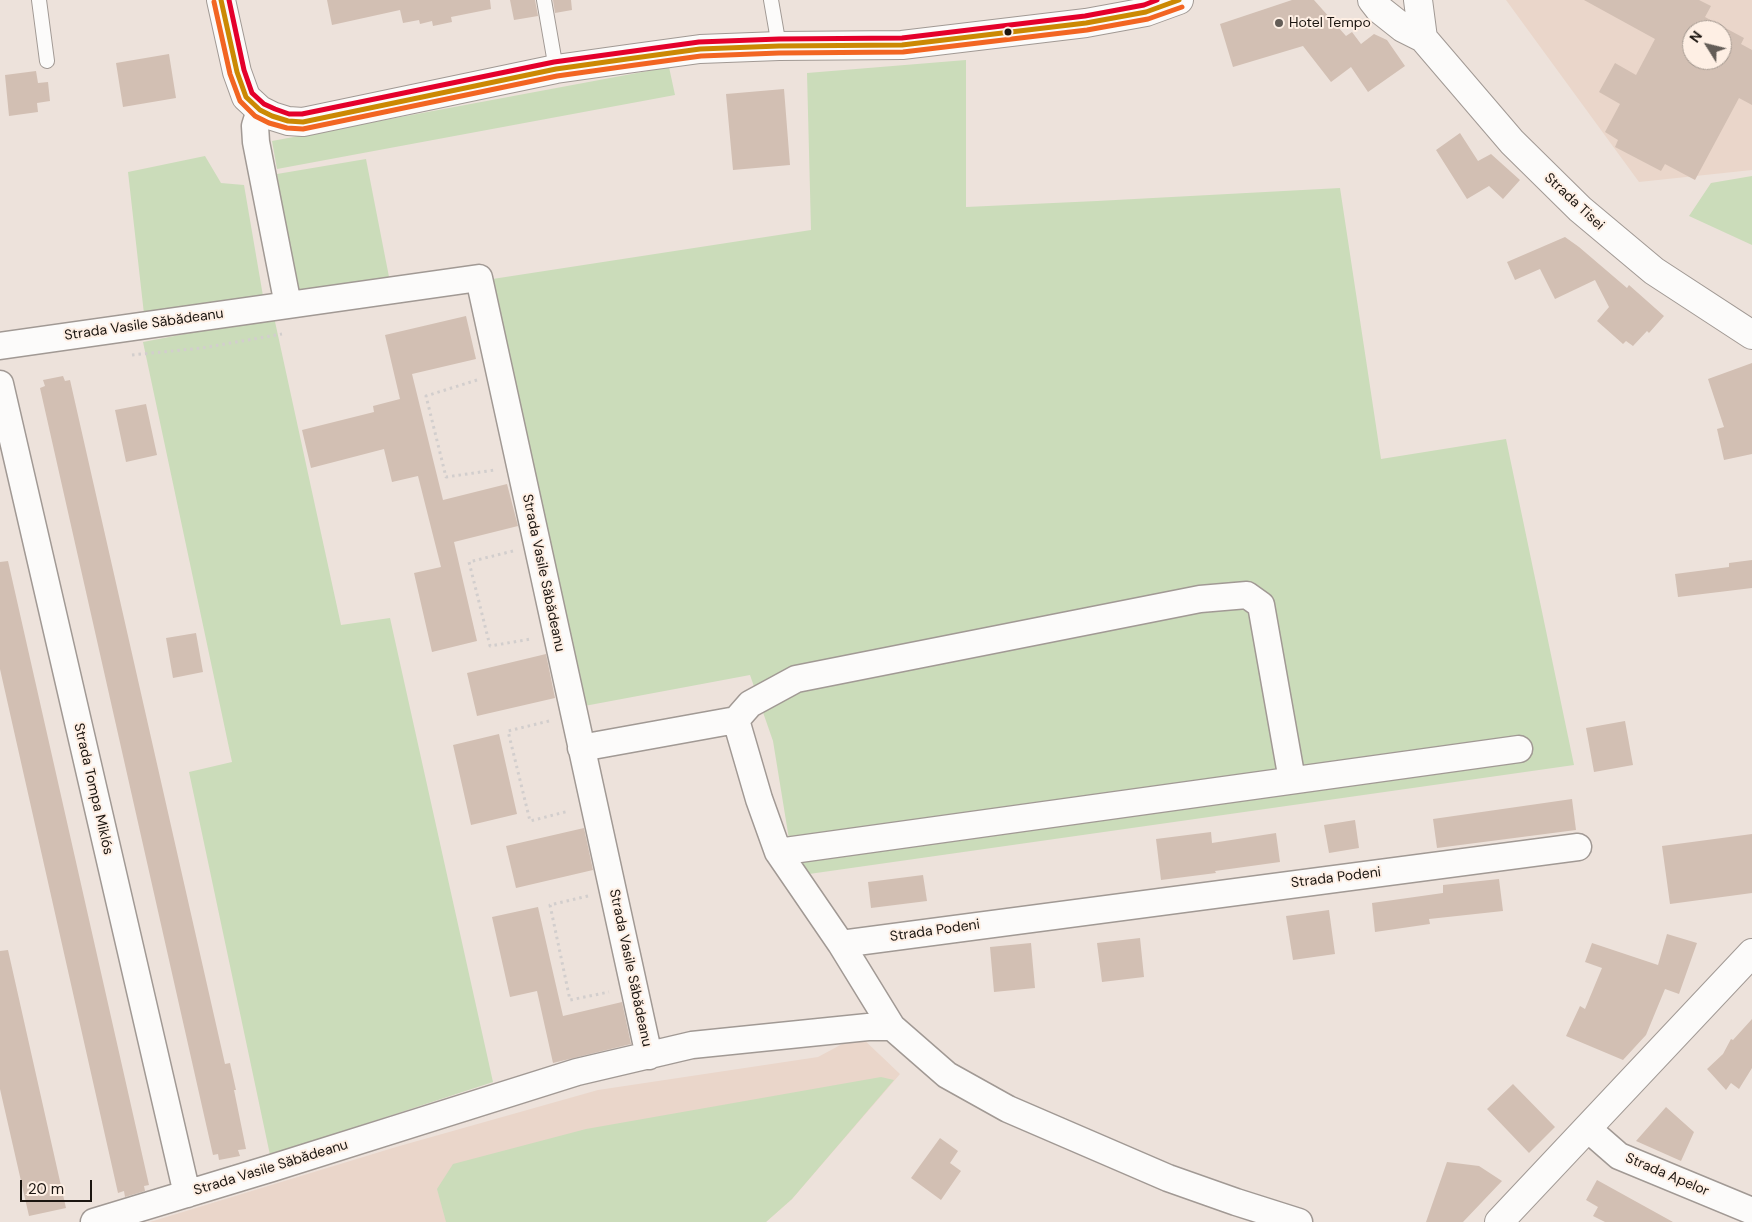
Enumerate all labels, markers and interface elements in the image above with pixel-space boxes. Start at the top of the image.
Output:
place label: Hotel Tempo [1289,15,1371,31]
marker: Hotel Tempo [1273,17,1285,29]
north arrow [1682,20,1732,70]
unlabelled marker [1003,27,1013,37]
text: N [1685,27,1706,46]
street label: Strada Tisei [1540,170,1608,234]
street label: Strada Vasile Săbădeanu [63,306,225,344]
street label: Strada Vasile Săbădeanu [518,493,568,653]
street label: Strada Tompa Miklós [70,722,116,856]
street label: Strada Podeni [1290,864,1382,892]
street label: Strada Vasile Săbădeanu [605,888,655,1048]
street label: Strada Podeni [889,916,981,946]
street label: Strada Vasile Săbădeanu [192,1137,350,1199]
street label: Strada Apelor [1623,1150,1711,1200]
scale bar [22,1170,95,1202]
text: 20 m [28,1179,64,1199]

